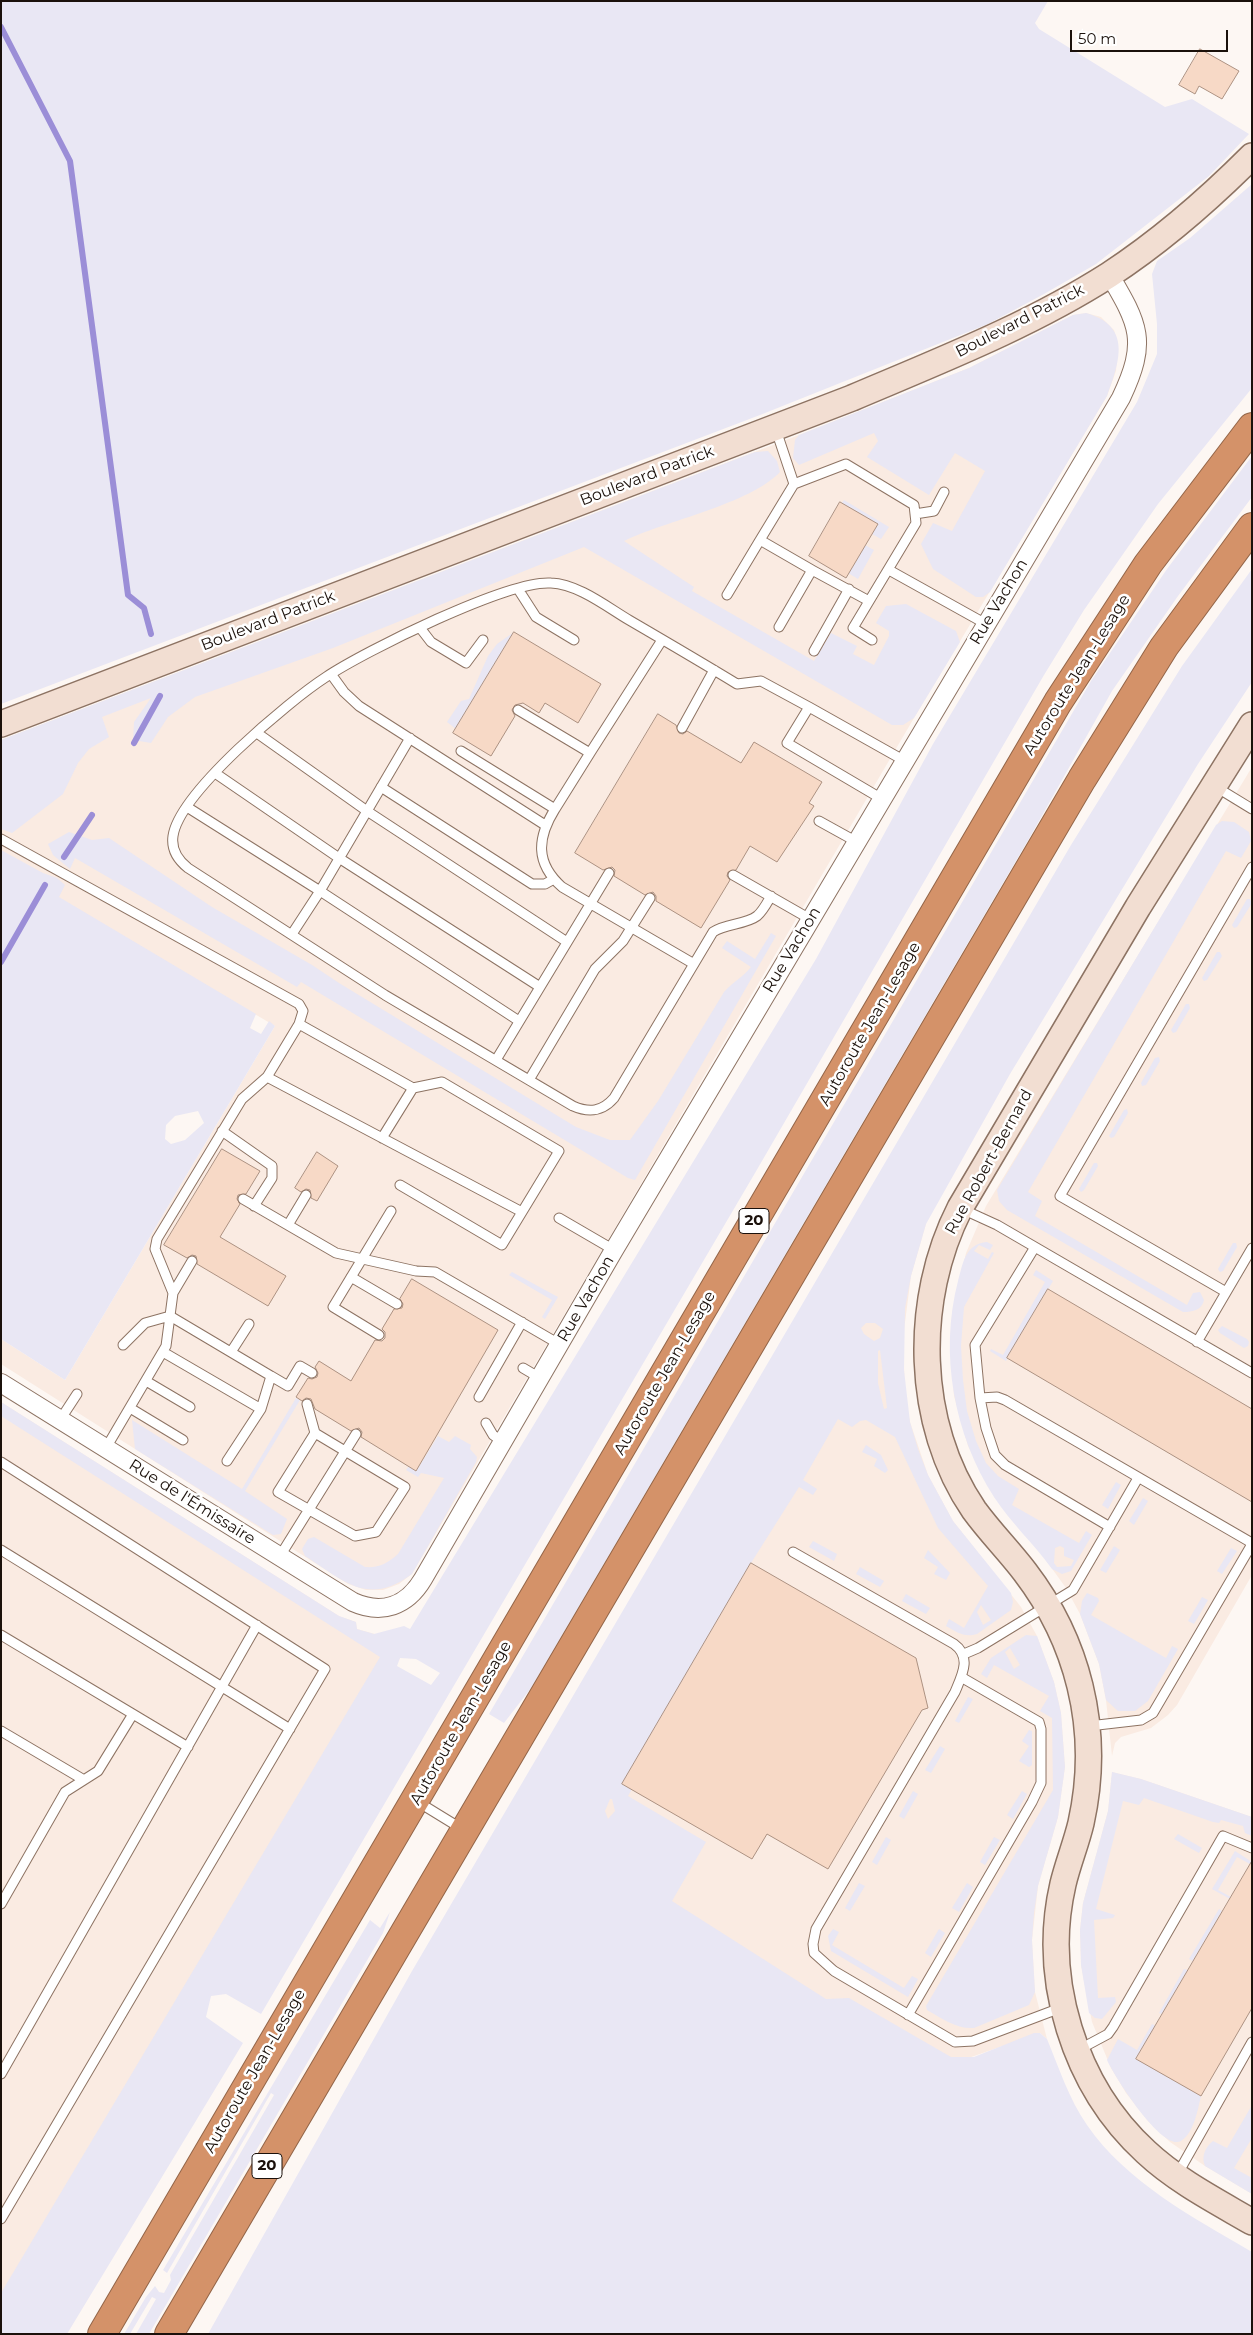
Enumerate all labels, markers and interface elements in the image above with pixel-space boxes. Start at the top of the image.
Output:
scale bar [1073,20,1230,52]
text: 50 m [1078,29,1116,48]
street label: Boulevard Patrick [952,280,1088,362]
street label: Boulevard Patrick [577,442,717,510]
street label: Rue Vachon [966,556,1032,648]
street label: Boulevard Patrick [198,587,338,655]
street label: Autoroute Jean-Lesage [1020,591,1134,759]
street label: Rue Vachon [759,904,825,996]
street label: Autoroute Jean-Lesage [815,939,925,1109]
street label: Rue Robert-Bernard [941,1086,1037,1238]
road number: 20 [739,1208,769,1234]
street label: Rue Vachon [554,1252,618,1346]
street label: Autoroute Jean-Lesage [610,1288,720,1458]
street label: Rue de l'Émissaire [125,1455,259,1549]
street label: Autoroute Jean-Lesage [406,1638,516,1808]
street label: Autoroute Jean-Lesage [200,1986,310,2156]
road number: 20 [252,2154,282,2178]

